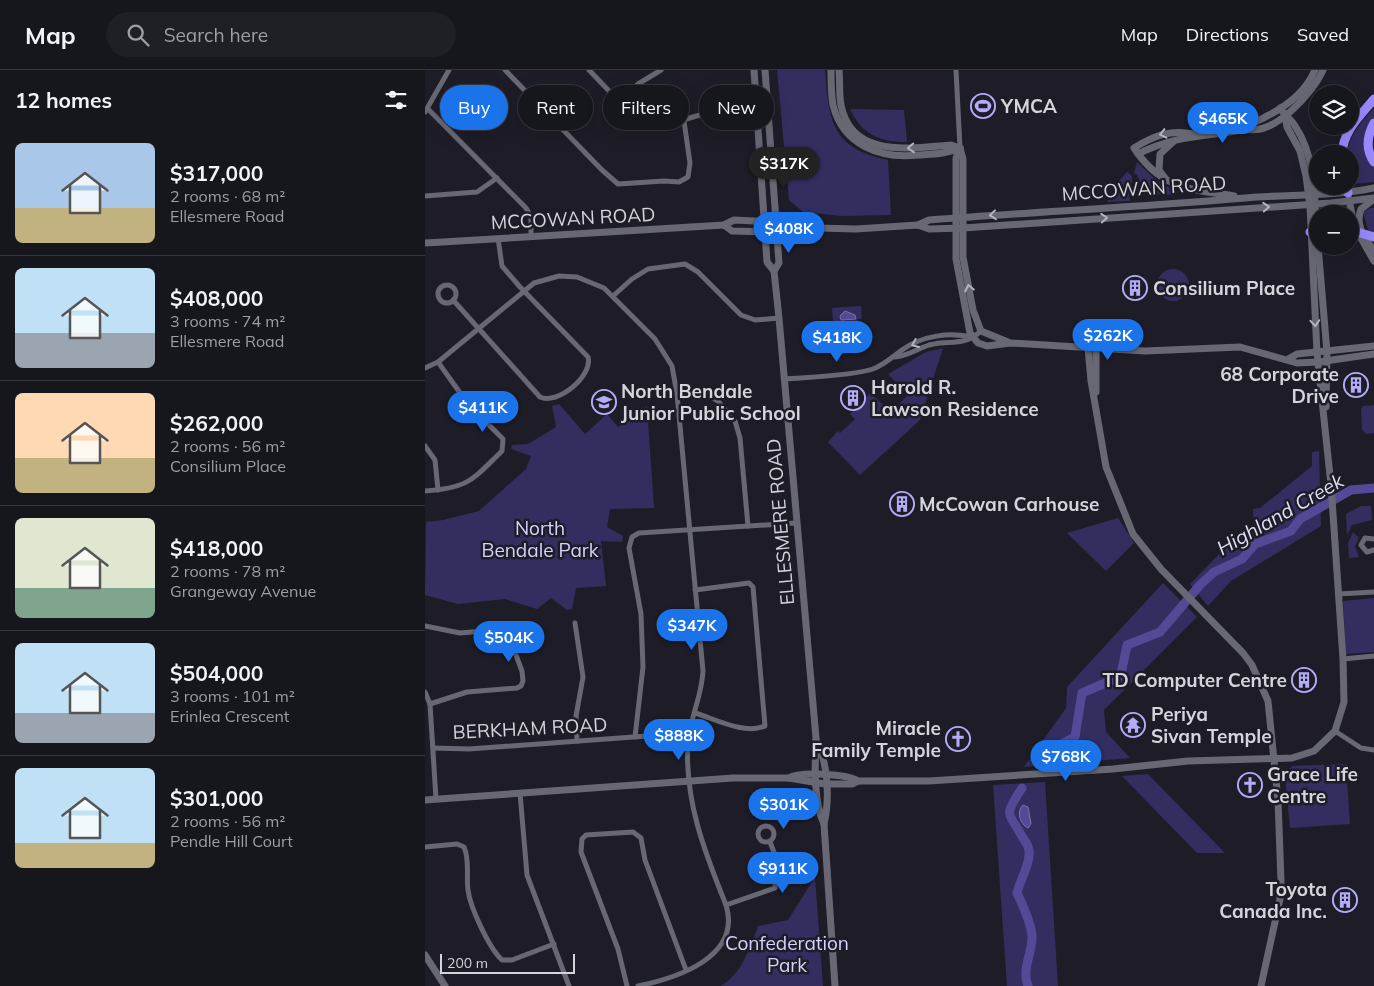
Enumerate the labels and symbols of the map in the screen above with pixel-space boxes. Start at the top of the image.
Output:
sports icon: YMCA [970,93,996,119]
place label: YMCA [1000,94,1058,118]
pin: $465K [1188,102,1258,144]
one-way arrow [1159,128,1168,139]
one-way arrow [907,142,915,153]
pin: $317K [749,146,819,189]
street label: MCCOWAN ROAD [1061,170,1227,206]
street label: MCCOWAN ROAD [490,202,656,234]
one-way arrow [1263,202,1271,213]
one-way arrow [989,209,997,220]
pin: $408K [754,212,824,254]
one-way arrow [1100,213,1108,224]
building icon: Consilium Place [1122,275,1148,301]
place label: Consilium Place [1153,276,1295,300]
one-way arrow [964,284,974,293]
pin: $262K [1073,318,1143,361]
one-way arrow [1310,319,1321,327]
pin: $418K [802,320,872,363]
one-way arrow [911,338,920,348]
place label: 68 Corporate Drive [1220,362,1339,408]
building icon: 68 Corporate Drive [1343,372,1369,398]
place label: Harold R. Lawson Residence [871,375,1039,421]
place label: North Bendale Junior Public School [621,379,801,425]
building icon: Harold R. Lawson Residence [840,385,866,411]
school or university icon: North Bendale Junior Public School [591,389,617,415]
pin: $411K [448,390,518,433]
street label: ELLESMERE ROAD [761,438,799,606]
water label: Highland Creek [1212,467,1349,560]
building icon: McCowan Carhouse [889,491,915,517]
place label: McCowan Carhouse [919,492,1099,516]
park label: North Bendale Park [481,516,599,562]
pin: $347K [657,608,727,651]
pin: $504K [474,620,544,663]
building icon: TD Computer Centre [1291,667,1317,693]
place label: TD Computer Centre [1102,668,1287,692]
place label: Periya Sivan Temple [1151,702,1272,748]
street label: BERKHAM ROAD [452,712,608,744]
temple icon: Periya Sivan Temple [1120,712,1146,738]
place label: Miracle Family Temple [811,716,941,762]
pin: $888K [644,718,714,761]
church icon: Miracle Family Temple [945,726,971,752]
pin: $768K [1031,740,1101,782]
place label: Grace Life Centre [1267,762,1358,808]
church icon: Grace Life Centre [1237,772,1263,798]
pin: $301K [749,788,819,830]
pin: $911K [748,852,818,894]
place label: Toyota Canada Inc. [1219,877,1327,923]
building icon: Toyota Canada Inc. [1332,887,1358,913]
park label: Confederation Park [725,931,849,977]
scale bar [440,951,575,974]

